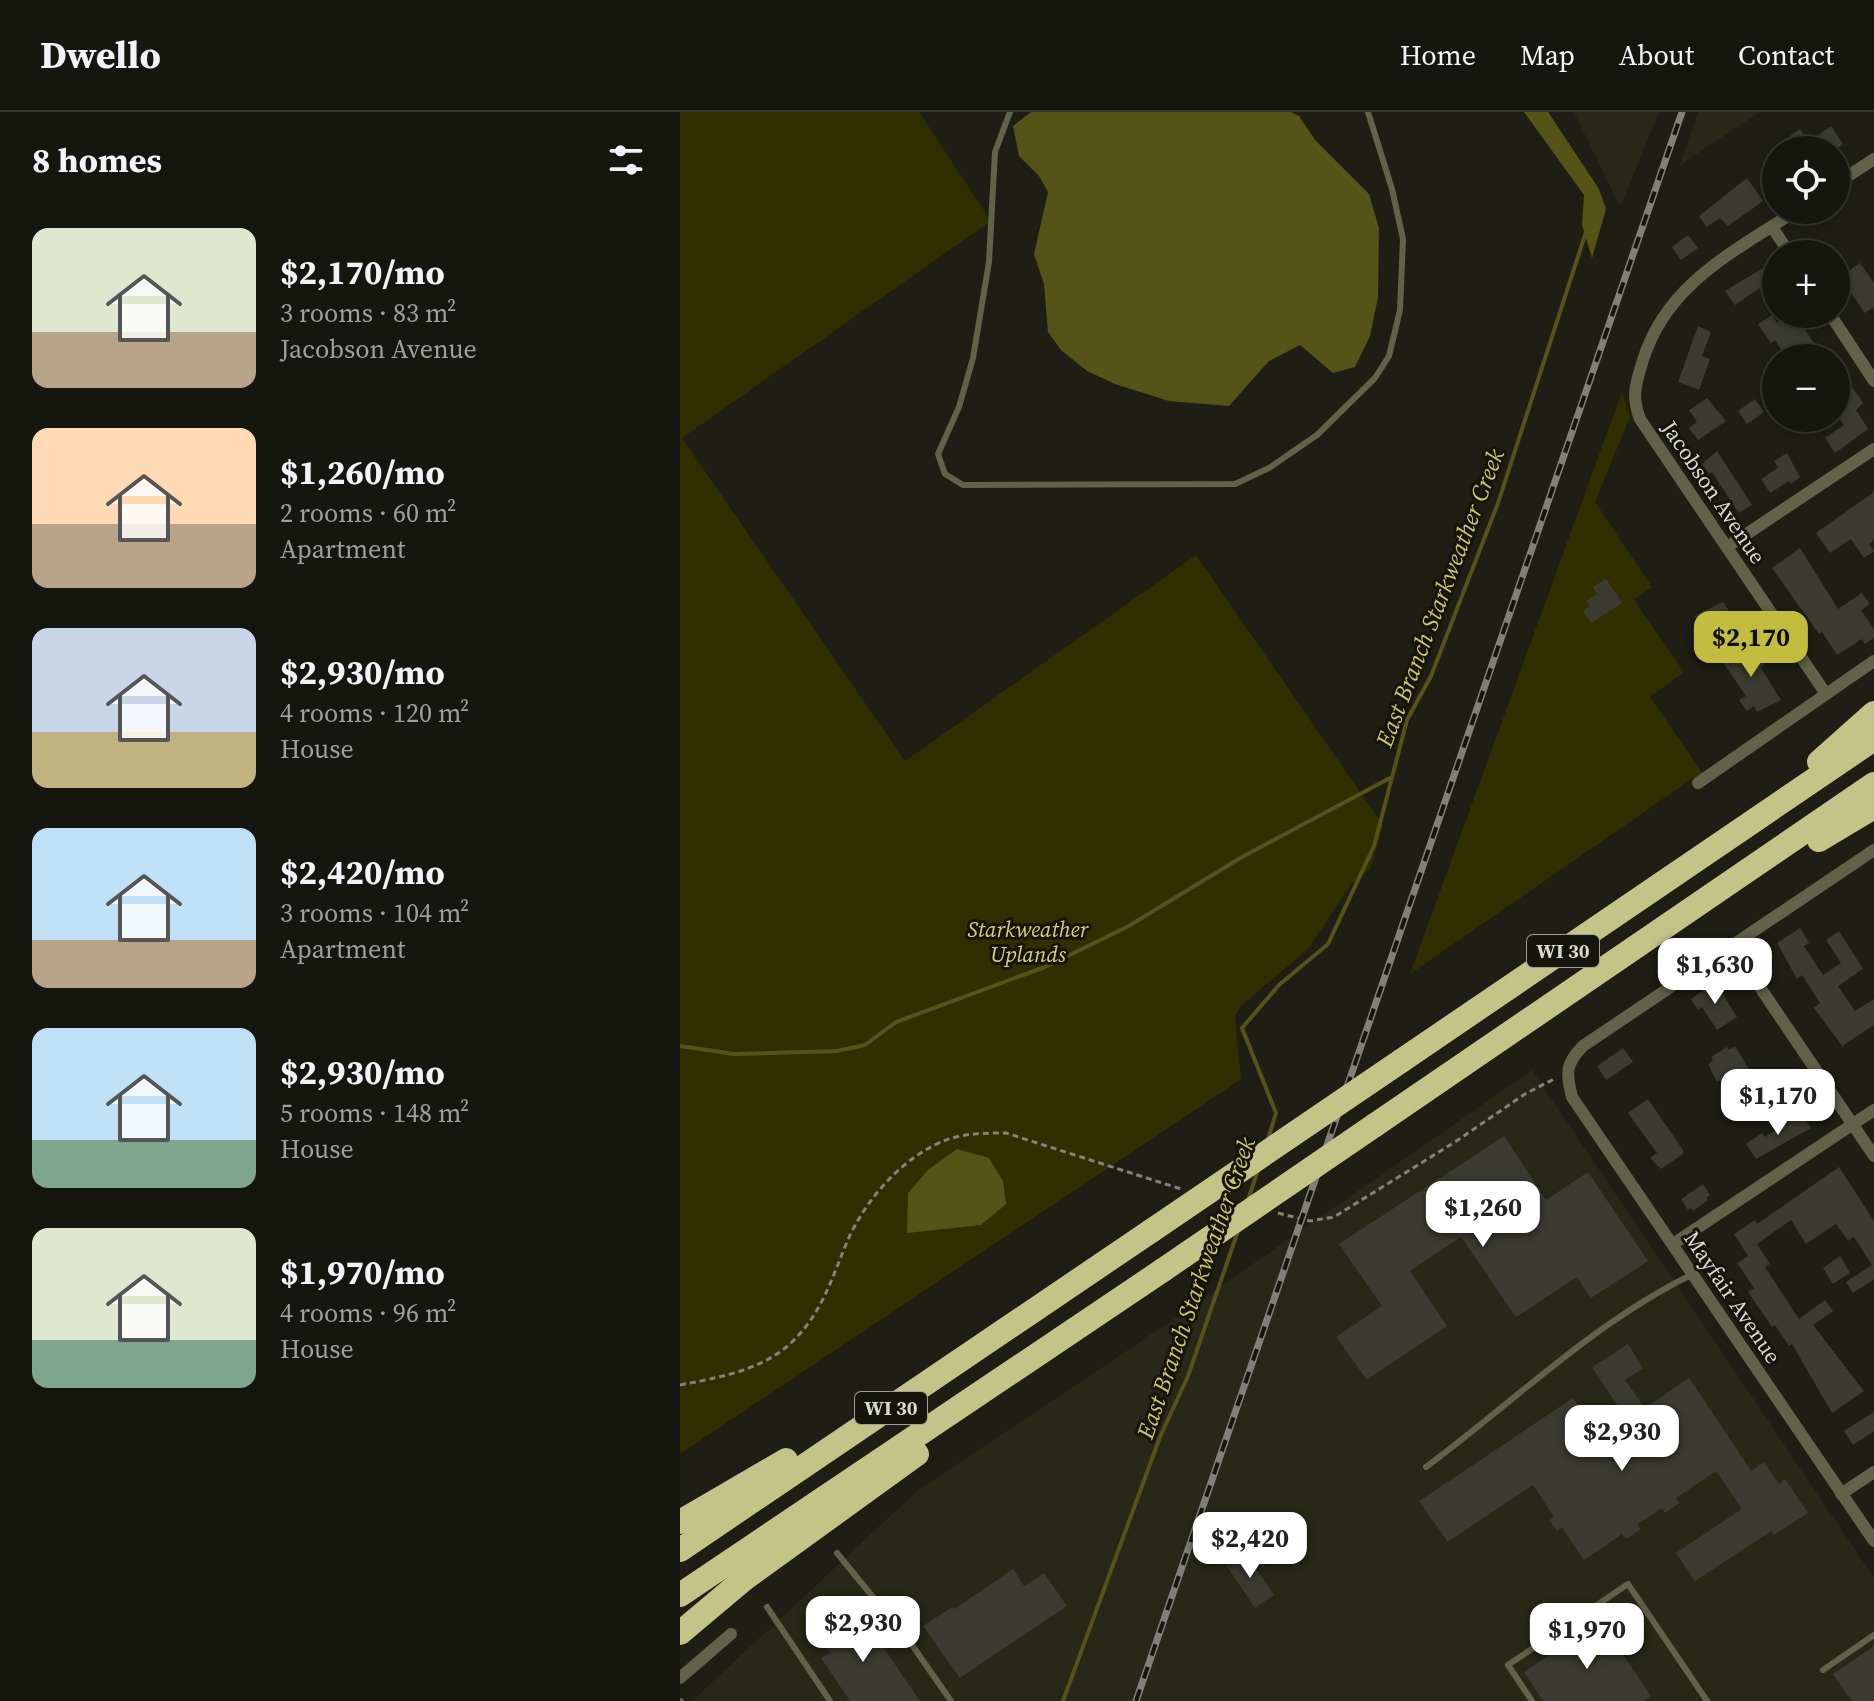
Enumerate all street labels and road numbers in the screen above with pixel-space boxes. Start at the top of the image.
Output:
street label: Jacobson Avenue [1654,414,1773,569]
road number: WI 30 [1527,935,1599,967]
street label: Mayfair Avenue [1678,1225,1788,1369]
road number: WI 30 [855,1392,927,1424]

